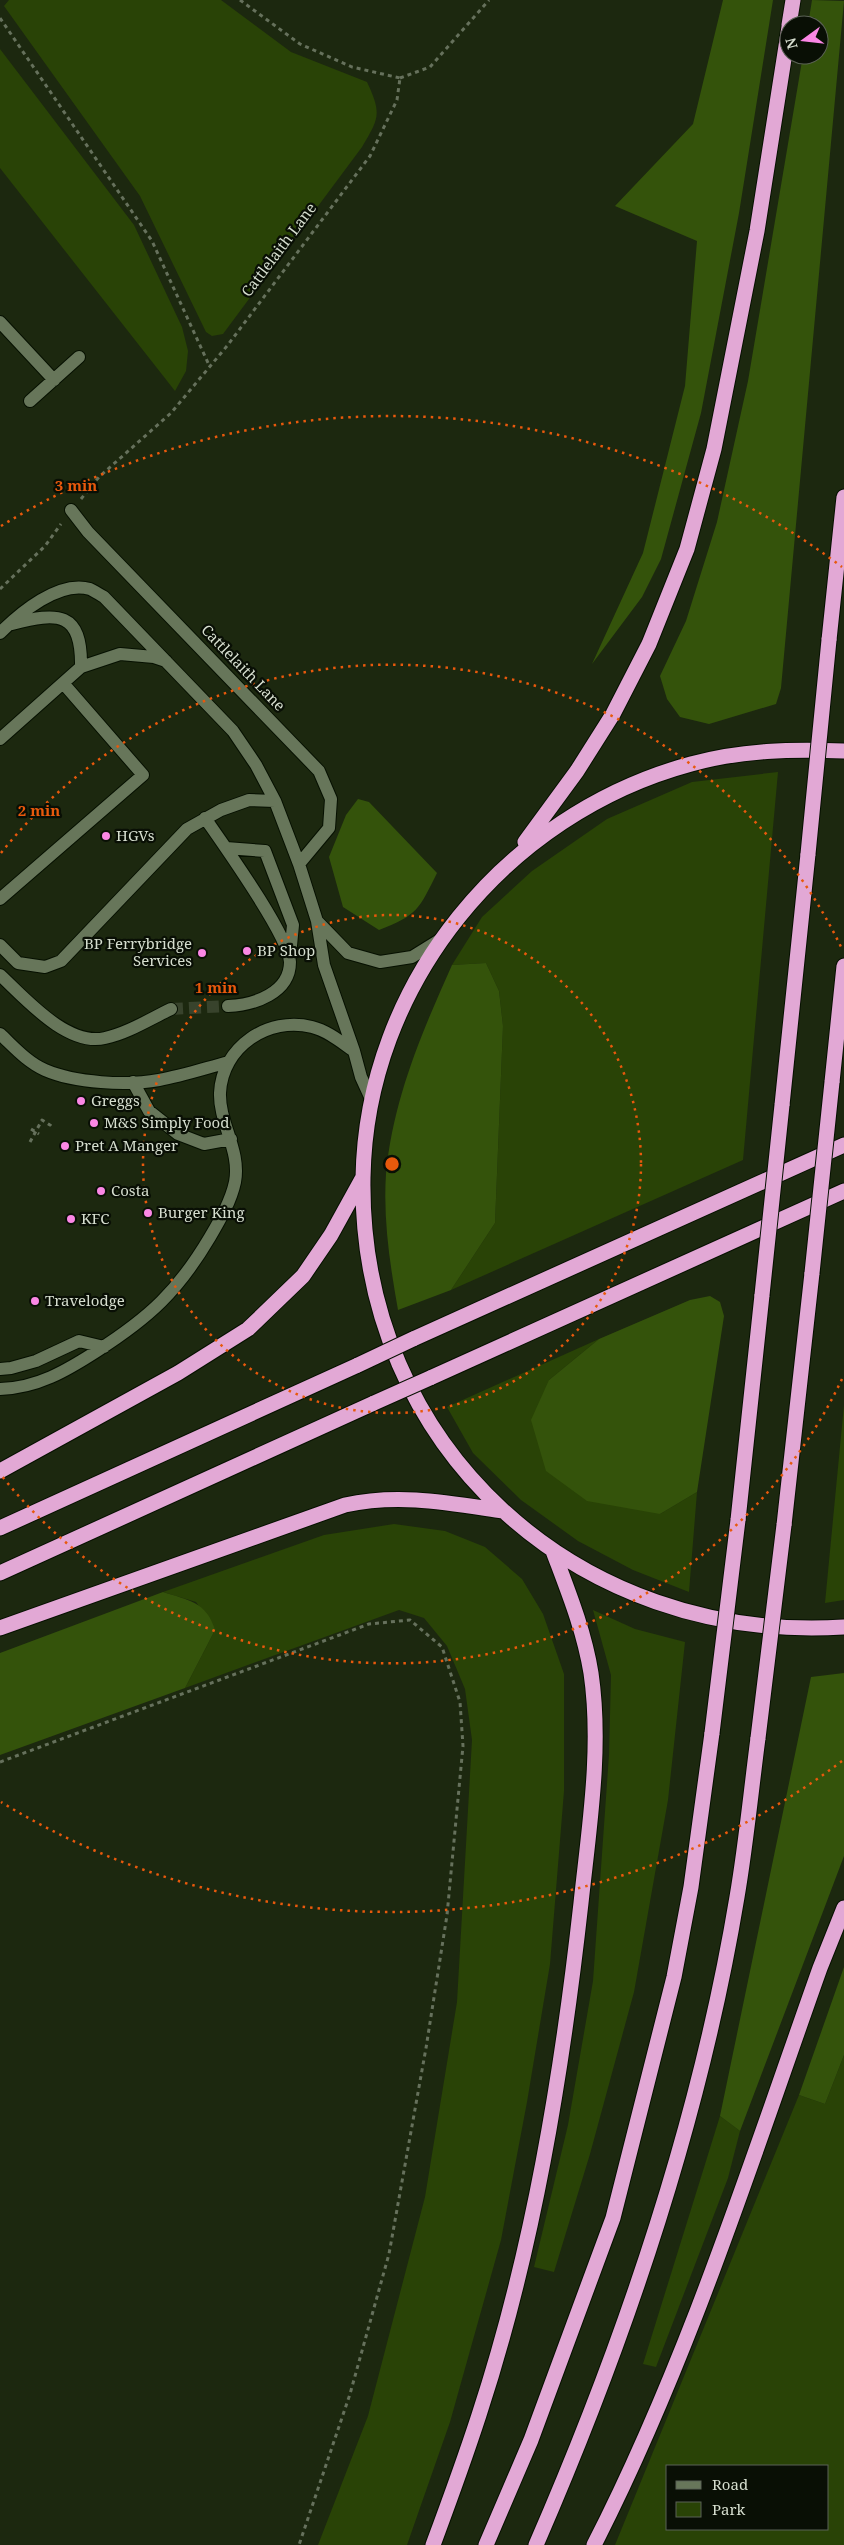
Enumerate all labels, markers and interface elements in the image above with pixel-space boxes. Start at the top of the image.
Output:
north arrow [779,15,829,65]
text: N [780,36,802,51]
street label: Cattlelaith Lane [236,198,320,301]
text: 3 min [55,475,97,495]
street label: Cattlelaith Lane [197,620,290,715]
text: 2 min [18,800,60,820]
place label: HGVs [116,825,155,845]
marker: HGVs [100,830,112,842]
place label: BP Ferrybridge Services [84,933,192,970]
place label: BP Shop [257,940,315,960]
marker: BP Shop [241,945,253,957]
marker: BP Ferrybridge Services [196,947,208,959]
text: 1 min [195,977,237,997]
place label: Greggs [91,1090,140,1110]
marker: Greggs [75,1095,87,1107]
place label: M&S Simply Food [104,1112,229,1132]
marker: M&S Simply Food [88,1117,100,1129]
place label: Pret A Manger [75,1135,178,1155]
marker: Pret A Manger [59,1140,71,1152]
centre of rings [383,1155,401,1173]
place label: Costa [111,1180,149,1200]
marker: Costa [95,1185,107,1197]
place label: Burger King [158,1202,245,1222]
marker: Burger King [142,1207,154,1219]
place label: KFC [81,1208,110,1228]
marker: KFC [65,1213,77,1225]
place label: Travelodge [45,1290,125,1310]
marker: Travelodge [29,1295,41,1307]
legend [666,2465,829,2530]
text: Road [712,2474,748,2494]
text: Park [712,2499,746,2519]

